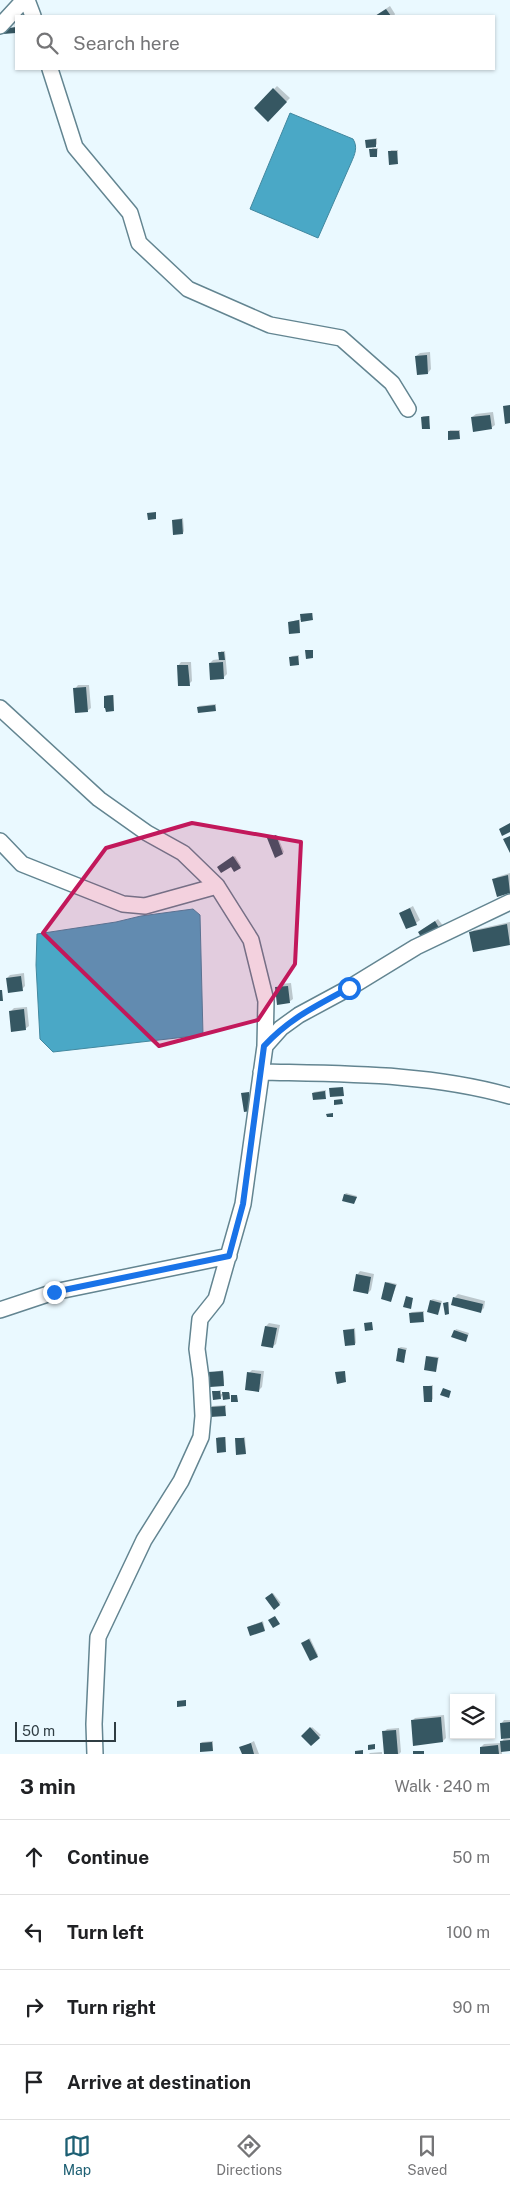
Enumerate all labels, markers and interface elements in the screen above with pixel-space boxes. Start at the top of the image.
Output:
search box [15,15,495,70]
icon: search [33,29,61,57]
text: Search here [73,32,180,54]
route start [338,977,361,1000]
route end [43,1281,66,1304]
map controls [450,1694,495,1739]
button: layers [450,1694,495,1739]
scale bar [15,1719,116,1742]
text: 50 m [22,1723,55,1739]
text: 3 min [20,1774,76,1799]
text: Walk · 240 m [394,1777,490,1796]
icon: ahead [20,1843,48,1871]
text: Continue [67,1846,149,1868]
text: 50 m [452,1848,490,1867]
icon: left [20,1918,48,1946]
text: Turn left [67,1921,144,1943]
text: 100 m [446,1923,490,1942]
icon: right [20,1993,48,2021]
text: Turn right [67,1996,156,2018]
text: 90 m [453,1998,490,2017]
icon: arrive [20,2068,48,2096]
text: Arrive at destination [67,2071,251,2093]
tab: Map [63,2132,91,2178]
tab: Directions [216,2132,282,2178]
tab: Saved [407,2132,447,2178]

